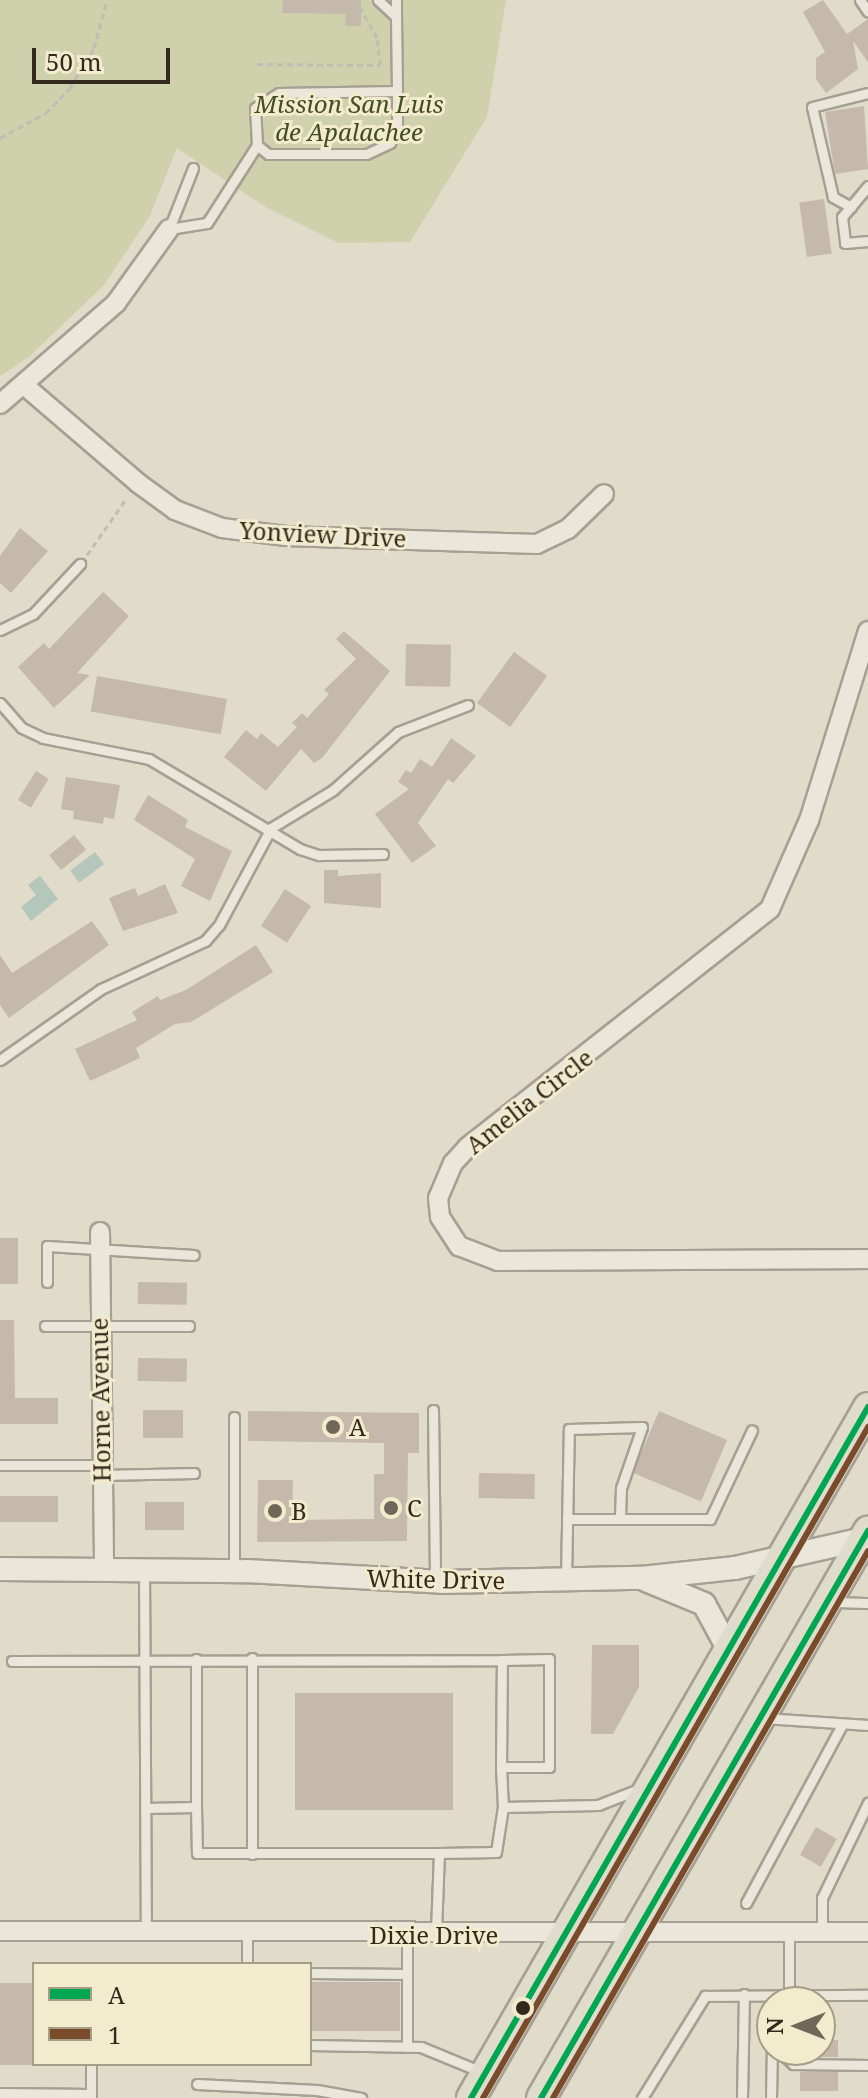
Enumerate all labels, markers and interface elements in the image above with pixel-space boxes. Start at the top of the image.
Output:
scale bar [36,32,174,82]
text: 50 m [46,45,102,78]
park label: Mission San Luis de Apalachee [254,90,444,146]
street label: Yonview Drive [239,515,407,553]
street label: Amelia Circle [460,1043,598,1159]
street label: Horne Avenue [84,1318,116,1482]
place label: A [349,1413,366,1441]
marker: A [324,1418,342,1436]
place label: C [407,1494,422,1522]
place label: B [291,1497,307,1525]
marker: C [382,1499,400,1517]
marker: B [266,1502,284,1520]
street label: White Drive [366,1563,506,1595]
street label: Dixie Drive [370,1921,498,1949]
legend [32,1962,312,2066]
text: A [108,1978,125,2011]
north arrow [756,1986,836,2066]
unlabelled marker [515,2000,531,2016]
text: N [759,2017,789,2035]
text: 1 [108,2018,121,2051]

